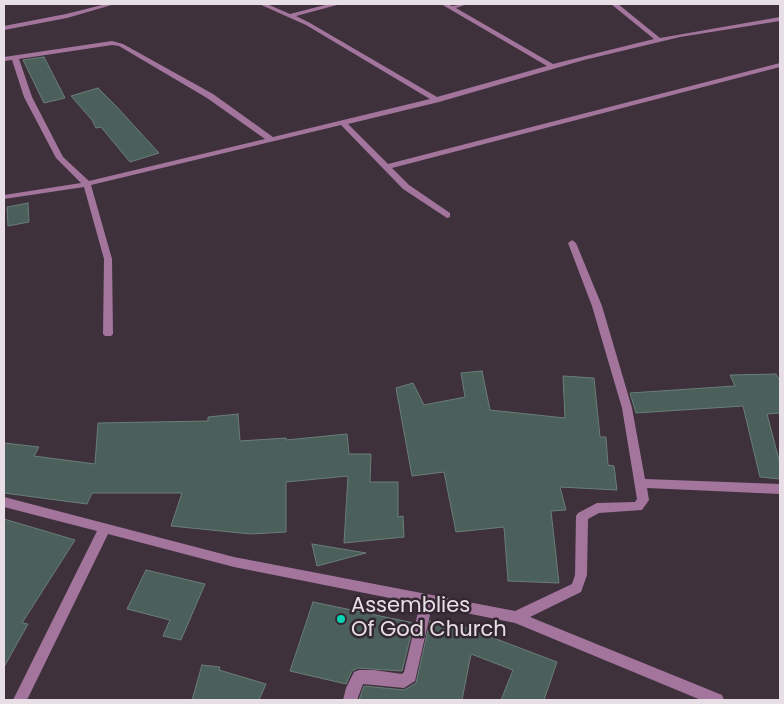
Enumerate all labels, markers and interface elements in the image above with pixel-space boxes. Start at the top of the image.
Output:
place label: Assemblies Of God Church [351,594,507,644]
marker: Assemblies Of God Church [335,613,347,625]

